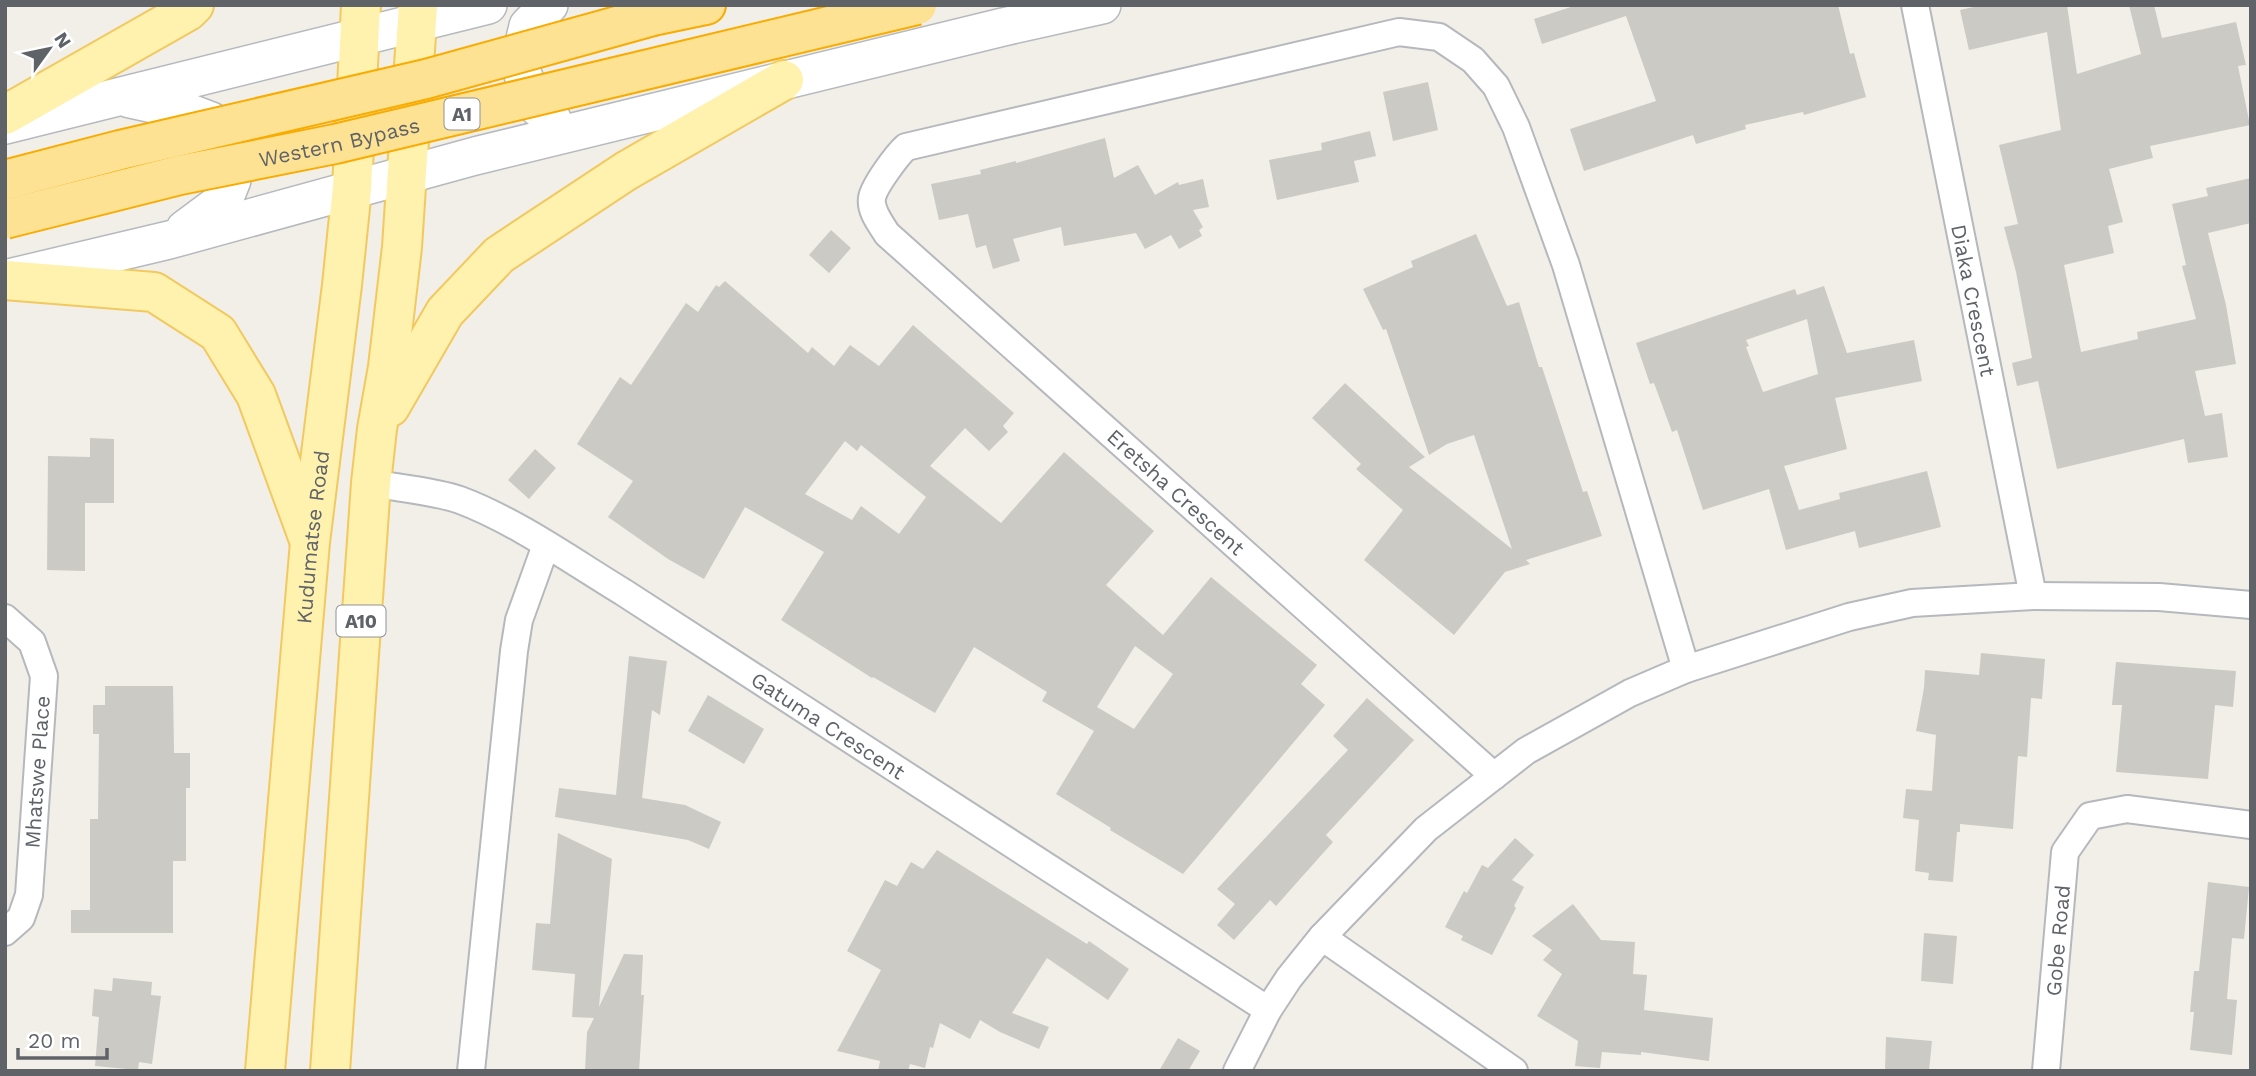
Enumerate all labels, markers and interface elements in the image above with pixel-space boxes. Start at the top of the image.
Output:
north arrow [14,14,84,84]
text: N [49,28,76,52]
road number: A1 [444,98,480,130]
street label: Western Bypass [256,112,422,171]
street label: Diaka Crescent [1947,222,2001,378]
street label: Eretsha Crescent [1102,424,1250,560]
street label: Kudumatse Road [291,449,334,625]
road number: A10 [336,606,386,636]
street label: Gatuma Crescent [747,666,910,784]
street label: Mhatswe Place [19,695,55,849]
street label: Gobe Road [2040,884,2075,997]
scale bar [18,1016,107,1060]
text: 20 m [28,1028,80,1053]

